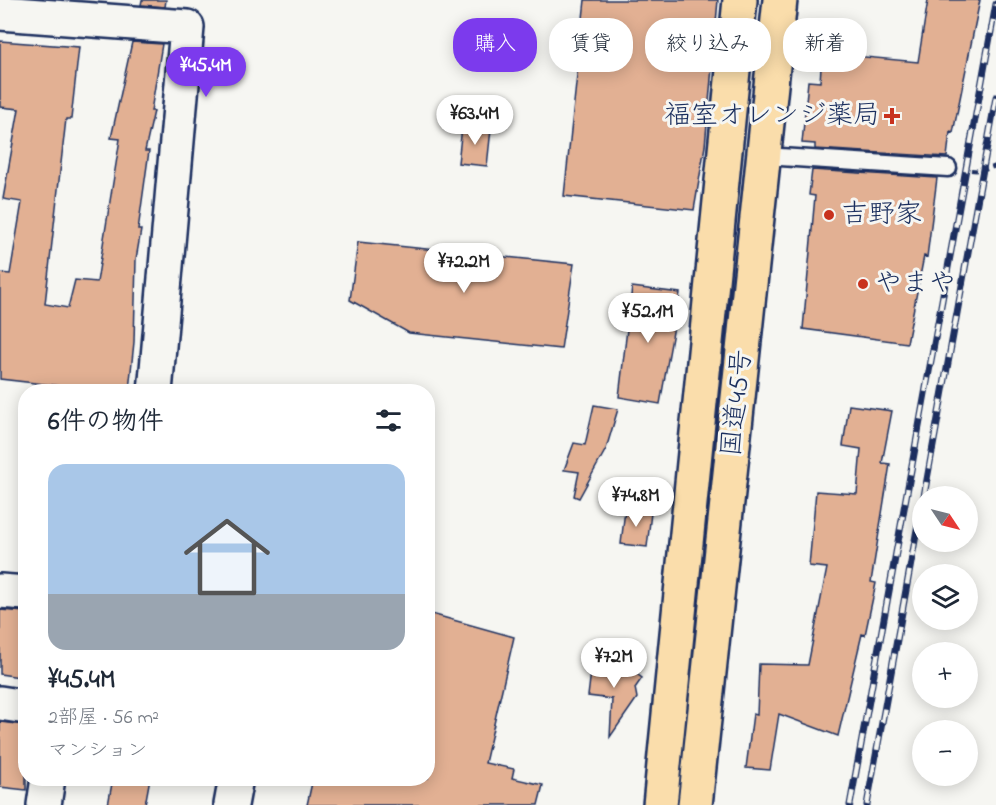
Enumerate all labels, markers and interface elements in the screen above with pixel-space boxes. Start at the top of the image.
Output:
chip: 購入 [453,18,537,72]
chip: 賃貸 [549,18,633,72]
chip: 絞り込み [645,18,771,72]
chip: 新着 [783,18,867,72]
pin: ¥45.4M [157,47,255,98]
text: ¥45.4M [180,52,232,81]
pin: ¥63.4M [426,95,524,146]
place label: 福室オレンジ薬局 [664,97,880,136]
text: ¥63.4M [450,100,500,129]
marker: 福室オレンジ薬局 [885,109,899,123]
place label: 吉野家 [841,196,922,235]
marker: 吉野家 [822,208,836,222]
pin: ¥72.2M [415,243,513,294]
text: ¥72.2M [438,248,490,277]
place label: やまや [875,265,956,304]
marker: やまや [856,277,870,291]
pin: ¥52.1M [599,293,697,344]
text: ¥52.1M [622,298,674,327]
street label: 国道45号 [713,347,763,459]
text: 6件の物件 [48,404,163,442]
icon: filters [372,404,405,437]
pin: ¥74.8M [587,477,685,528]
text: ¥74.8M [612,482,660,511]
north arrow [912,486,978,552]
map controls [912,486,978,786]
icon: home [173,503,281,611]
button: layers [912,564,978,630]
pin: ¥72M [578,638,650,689]
button: + [912,642,978,708]
text: ¥72M [595,643,633,672]
text: ¥45.4M [48,662,116,700]
text: 2部屋 · 56 m² [48,704,159,733]
button: − [912,720,978,786]
text: マンション [48,737,147,766]

